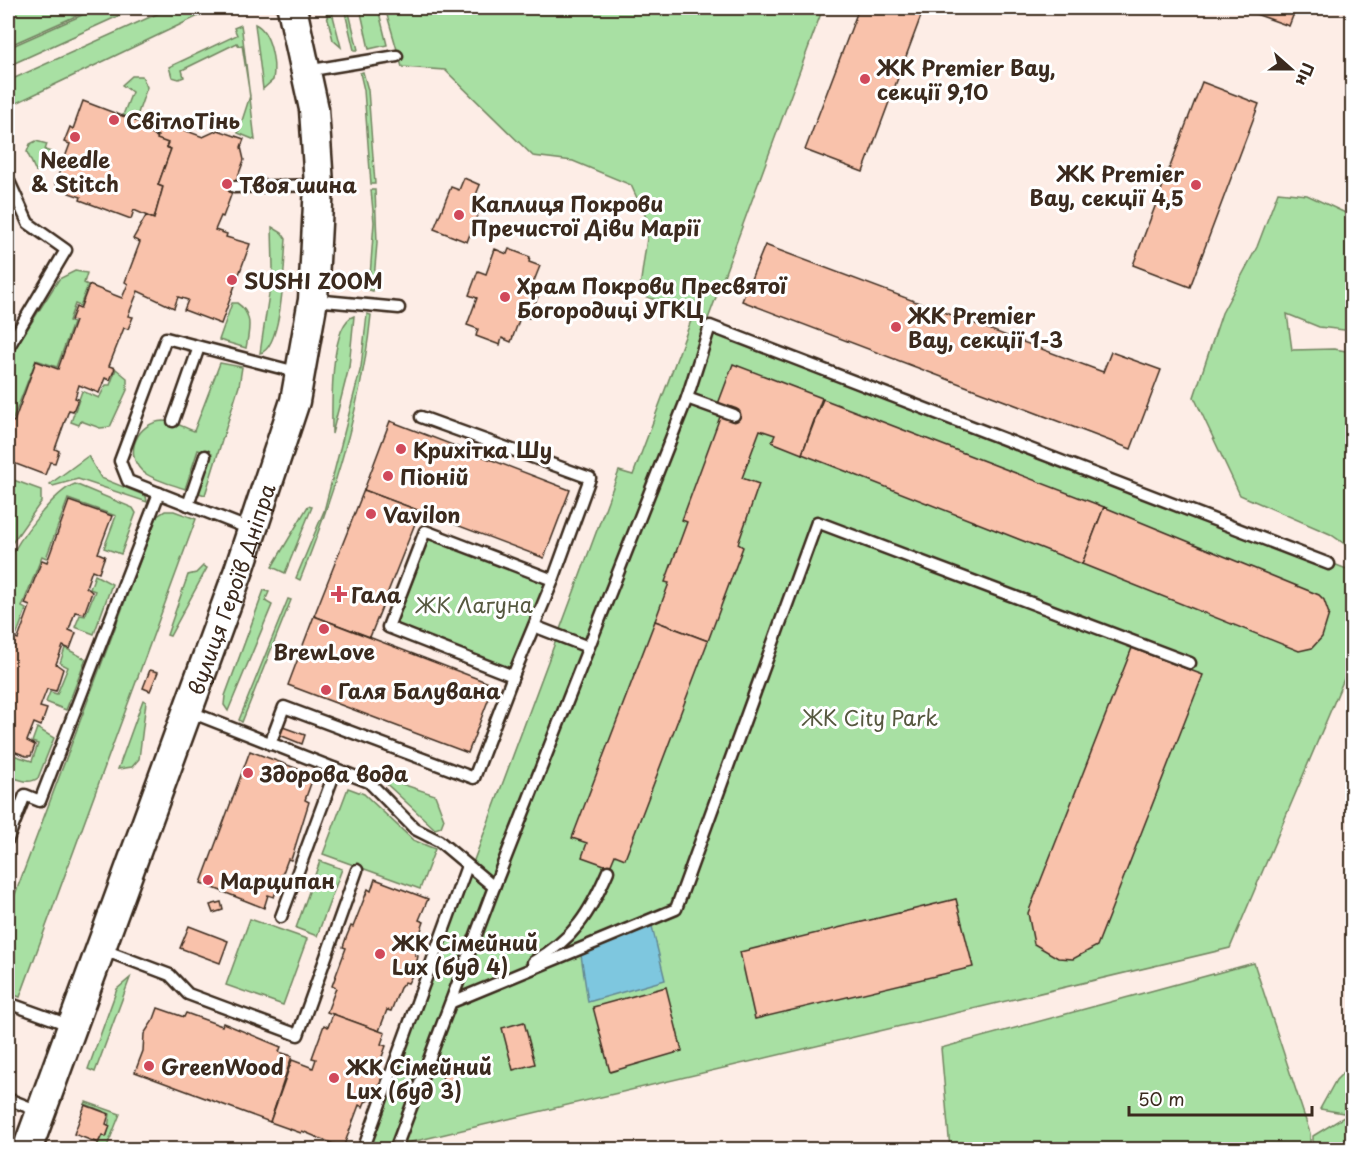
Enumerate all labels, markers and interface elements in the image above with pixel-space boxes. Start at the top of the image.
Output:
north arrow [1261,39,1321,99]
place label: ЖК Premier Bay, секції 9,10 [876,51,1055,107]
text: Пн [1291,60,1321,90]
marker: ЖК Premier Bay, секції 9,10 [858,72,872,86]
place label: СвітлоТінь [126,104,240,136]
marker: СвітлоТінь [107,113,121,127]
marker: Needle & Stitch [68,130,82,144]
place label: Needle & Stitch [31,143,119,199]
place label: ЖК Premier Bay, секції 4,5 [1030,157,1184,213]
place label: Твоя шина [239,168,357,200]
marker: Твоя шина [220,177,234,191]
marker: ЖК Premier Bay, секції 4,5 [1189,178,1203,192]
place label: Каплиця Покрови Пречистої Діви Марії [471,187,701,243]
marker: Каплиця Покрови Пречистої Діви Марії [452,208,466,222]
place label: SUSHI ZOOM [244,264,383,296]
place label: Храм Покрови Пресвятої Богородиці УГКЦ [517,269,788,325]
marker: SUSHI ZOOM [225,273,239,287]
marker: Храм Покрови Пресвятої Богородиці УГКЦ [498,290,512,304]
place label: ЖК Premier Bay, секції 1-3 [907,299,1063,355]
marker: ЖК Premier Bay, секції 1-3 [889,320,903,334]
place label: Крихітка Шу [413,433,552,465]
marker: Крихітка Шу [394,442,408,456]
place label: Піоній [400,460,469,492]
marker: Піоній [381,469,395,483]
street label: вулиця Героїв Дніпра [179,478,283,699]
place label: Vavilon [383,498,460,530]
marker: Vavilon [364,507,378,521]
place label: Гала [351,578,402,610]
marker: Гала [332,587,346,601]
park label: ЖК Лагуна [415,588,533,620]
marker: BrewLove [317,622,331,636]
place label: BrewLove [273,635,375,667]
place label: Галя Балувана [338,674,501,706]
marker: Галя Балувана [319,683,333,697]
park label: ЖК City Park [801,701,938,733]
place label: Здорова вода [259,757,408,789]
marker: Здорова вода [241,766,255,780]
place label: Марципан [220,864,335,896]
marker: Марципан [201,873,215,887]
place label: ЖК Сімейний Lux (буд 4) [391,926,538,982]
marker: ЖК Сімейний Lux (буд 4) [373,947,387,961]
place label: GreenWood [161,1050,284,1082]
place label: ЖК Сімейний Lux (буд 3) [345,1050,492,1106]
marker: GreenWood [142,1059,156,1073]
marker: ЖК Сімейний Lux (буд 3) [327,1071,341,1085]
scale bar [1129,1079,1312,1117]
text: 50 m [1138,1085,1185,1112]

